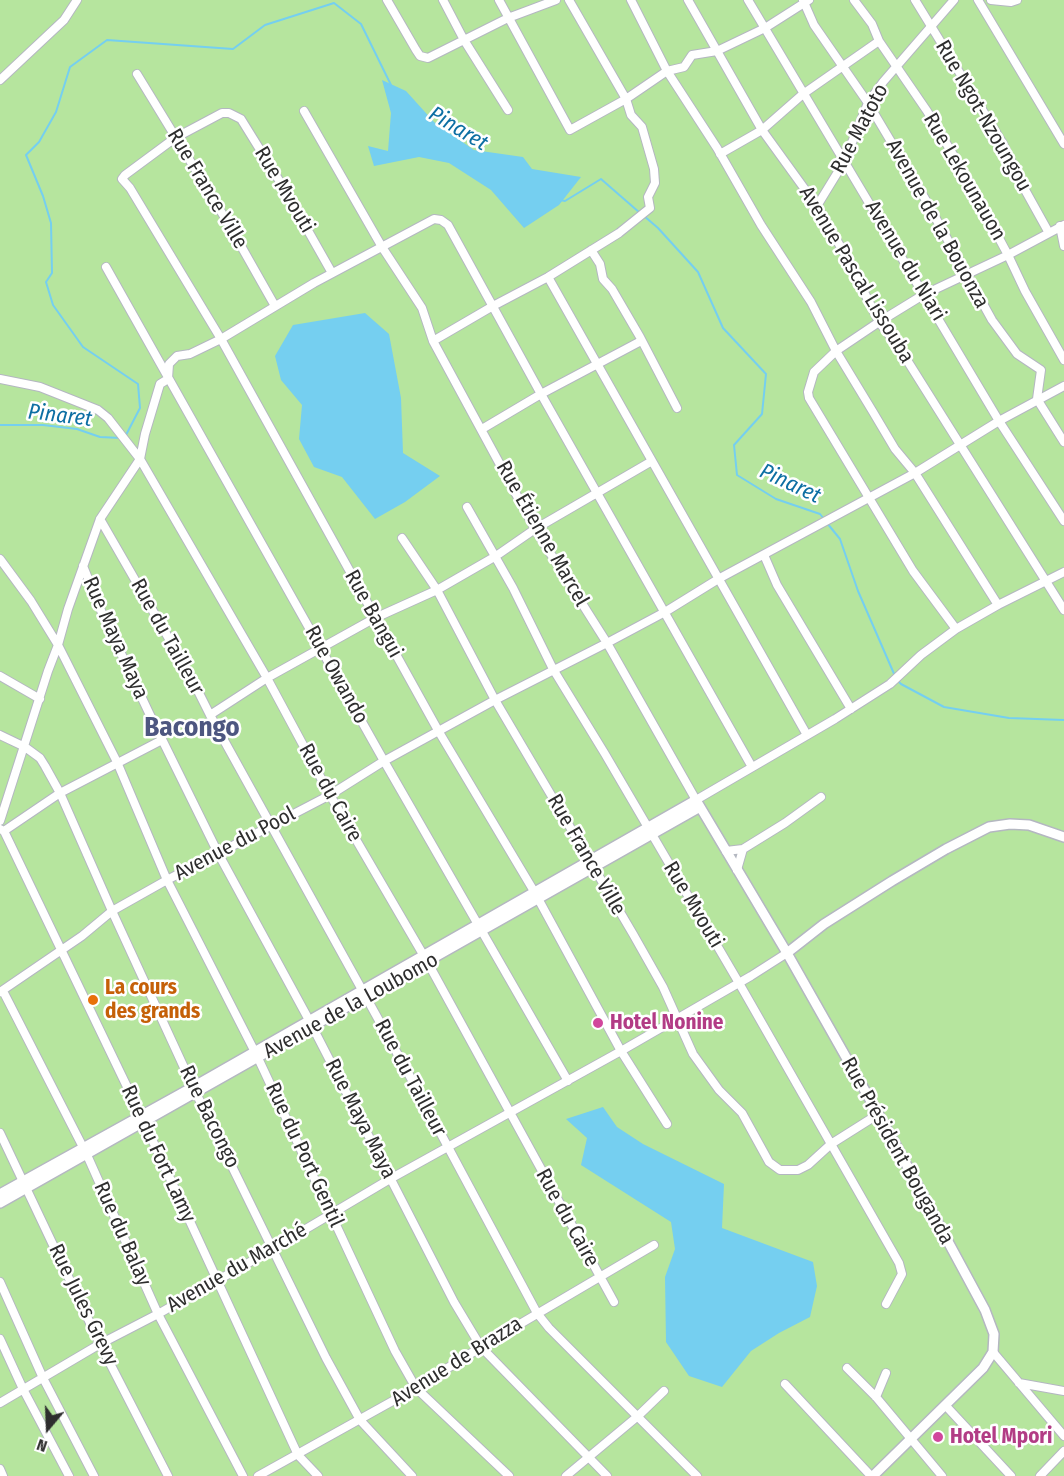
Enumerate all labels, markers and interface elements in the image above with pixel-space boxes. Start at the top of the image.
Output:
street label: Rue Ngot-Nzoungou [929,36,1037,196]
street label: Rue Matoto [826,80,894,178]
water label: Pinaret [424,101,492,157]
street label: Rue Lekounauon [917,109,1011,245]
street label: Rue France Ville [161,124,253,254]
street label: Avenue de la Bouonza [880,135,994,313]
street label: Rue Mvouti [248,142,320,238]
street label: Avenue Pascal Lissouba [793,182,919,368]
street label: Avenue du Niari [859,196,951,326]
water label: Pinaret [26,399,94,433]
street label: Rue Étienne Marcel [490,457,594,611]
water label: Pinaret [755,458,825,510]
street label: Rue Bangui [339,566,407,662]
street label: Rue Maya Maya [77,573,153,703]
street label: Rue du Tailleur [125,575,209,699]
street label: Rue Owando [299,622,373,728]
district label: Bacongo [144,712,240,744]
street label: Rue du Caire [293,740,367,846]
street label: Rue France Ville [541,790,631,920]
street label: Avenue du Pool [170,802,300,886]
street label: Rue Mvouti [657,857,729,953]
street label: Avenue de la Loubomo [259,948,443,1064]
place label: La cours des grands [105,975,200,1025]
marker: La cours des grands [86,993,100,1007]
place label: Hotel Nonine [610,1010,724,1036]
street label: Rue du Tailleur [369,1015,451,1141]
marker: Hotel Nonine [591,1016,605,1030]
street label: Rue Président Bouganda [835,1053,959,1249]
street label: Rue Maya Maya [319,1055,401,1183]
street label: Rue Bacongo [173,1062,245,1172]
street label: Rue du Port Gentil [259,1079,349,1231]
street label: Rue du Fort Lamy [115,1081,201,1227]
street label: Rue du Caire [530,1165,604,1271]
street label: Rue du Balay [88,1178,156,1290]
street label: Avenue du Marché [162,1218,312,1318]
street label: Rue Jules Grevy [43,1240,123,1370]
street label: Avenue de Brazza [387,1312,527,1412]
north arrow [18,1398,78,1458]
place label: Hotel Mpori [950,1424,1052,1450]
marker: Hotel Mpori [931,1430,945,1444]
text: N [34,1435,50,1456]

